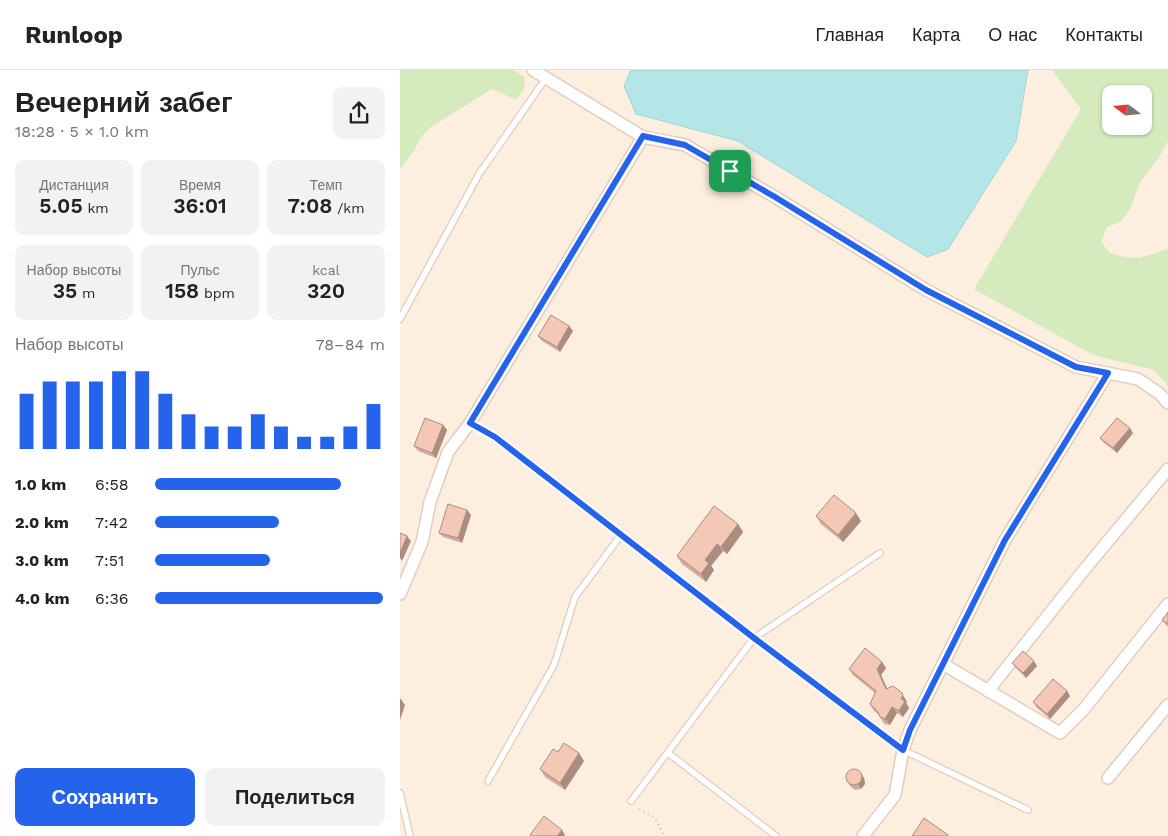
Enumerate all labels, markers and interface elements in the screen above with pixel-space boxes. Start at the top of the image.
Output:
text: Runloop [25,21,123,49]
text: Главная [815,24,884,45]
text: Карта [912,24,960,45]
text: О нас [988,24,1037,45]
text: Контакты [1065,24,1143,45]
north arrow [1102,85,1152,135]
map controls [1102,85,1152,135]
text: Вечерний забег [15,86,233,119]
button: share [333,87,385,139]
text: 18:28 · 5 × 1.0 km [15,122,149,141]
pin [709,150,751,192]
icon: arrive [716,157,744,185]
text: Дистанция [39,177,109,193]
text: Время [179,177,221,193]
text: Темп [310,177,342,193]
text: 5.05 [39,193,83,218]
text: 36:01 [173,193,227,218]
text: 7:08 [287,193,332,218]
text: km [83,200,109,216]
text: /km [332,200,365,216]
text: Набор высоты [27,262,121,278]
text: Пульс [180,262,220,278]
text: kcal [312,262,340,278]
text: 35 [53,278,77,303]
text: 158 [165,278,199,303]
text: 320 [307,278,345,303]
text: m [77,285,95,301]
text: bpm [199,285,235,301]
text: Набор высоты [15,335,123,354]
text: 78–84 m [316,335,385,354]
text: 1.0 km [15,475,66,494]
text: 6:58 [95,475,129,494]
text: 2.0 km [15,513,69,532]
text: 7:42 [95,513,128,532]
text: 3.0 km [15,551,69,570]
text: 7:51 [95,551,124,570]
text: 4.0 km [15,589,70,608]
text: 6:36 [95,589,129,608]
button: Сохранить [15,768,195,826]
button: Поделиться [205,768,385,826]

